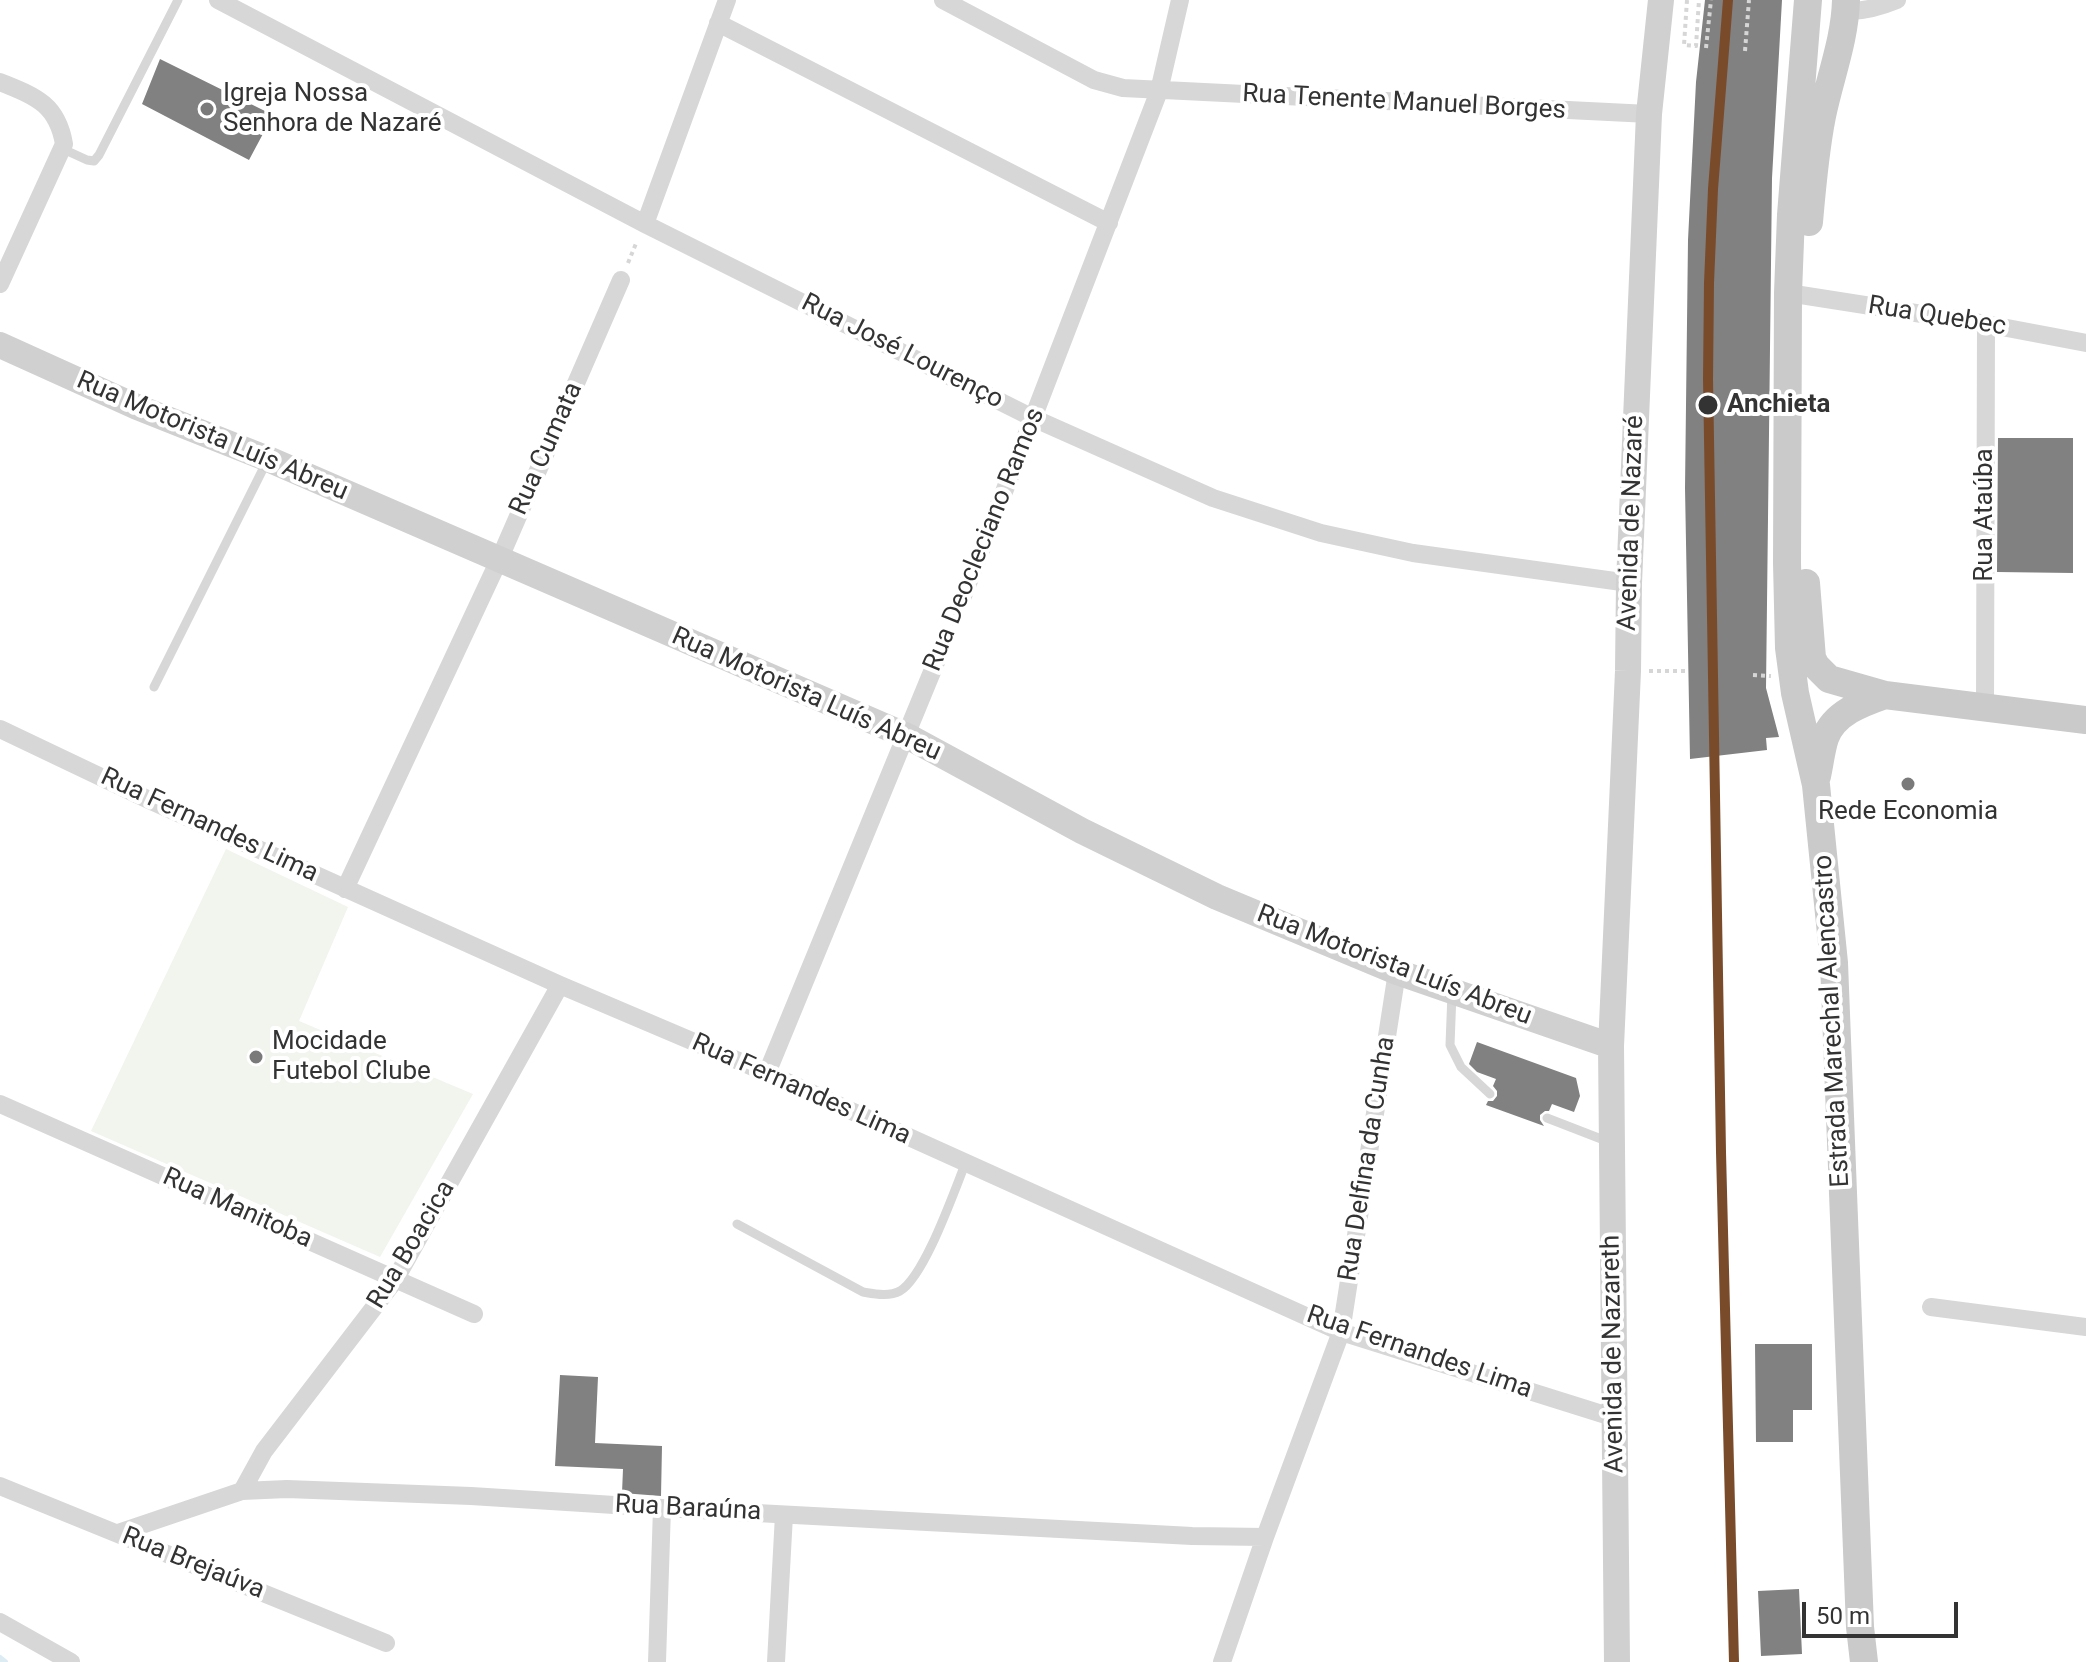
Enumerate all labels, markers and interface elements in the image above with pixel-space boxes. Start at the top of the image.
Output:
place label: Igreja Nossa Senhora de Nazaré [223,78,442,140]
street label: Rua Tenente Manuel Borges [1242,79,1566,127]
marker: Igreja Nossa Senhora de Nazaré [198,100,216,118]
street label: Rua José Lourenço [796,288,1008,416]
street label: Rua Quebec [1866,291,2008,343]
street label: Rua Motorista Luís Abreu [72,366,352,508]
street label: Rua Cumata [504,378,590,520]
place label: Anchieta [1727,389,1830,421]
marker: Anchieta [1696,393,1720,417]
street label: Rua Deocleciano Ramos [918,404,1052,676]
street label: Avenida de Nazaré [1613,415,1651,631]
street label: Rua Ataúba [1969,448,2001,582]
street label: Rua Motorista Luís Abreu [666,621,946,769]
street label: Rua Fernandes Lima [95,762,323,890]
marker: Rede Economia [1899,775,1917,793]
place label: Rede Economia [1818,796,1998,828]
street label: Estrada Marechal Alencastro [1809,854,1857,1188]
street label: Rua Motorista Luís Abreu [1252,899,1536,1033]
place label: Mocidade Futebol Clube [272,1026,431,1088]
street label: Rua Fernandes Lima [687,1028,915,1152]
street label: Rua Delfina da Cunha [1333,1035,1403,1283]
marker: Mocidade Futebol Clube [247,1048,265,1066]
street label: Rua Manitoba [157,1162,317,1256]
street label: Rua Boacica [362,1175,462,1315]
street label: Avenida de Nazareth [1596,1235,1632,1473]
street label: Rua Fernandes Lima [1302,1300,1536,1406]
street label: Rua Baraúna [614,1490,762,1528]
street label: Rua Brejaúva [117,1521,269,1607]
scale bar [1806,1586,1962,1636]
text: 50 m [1816,1602,1870,1630]

